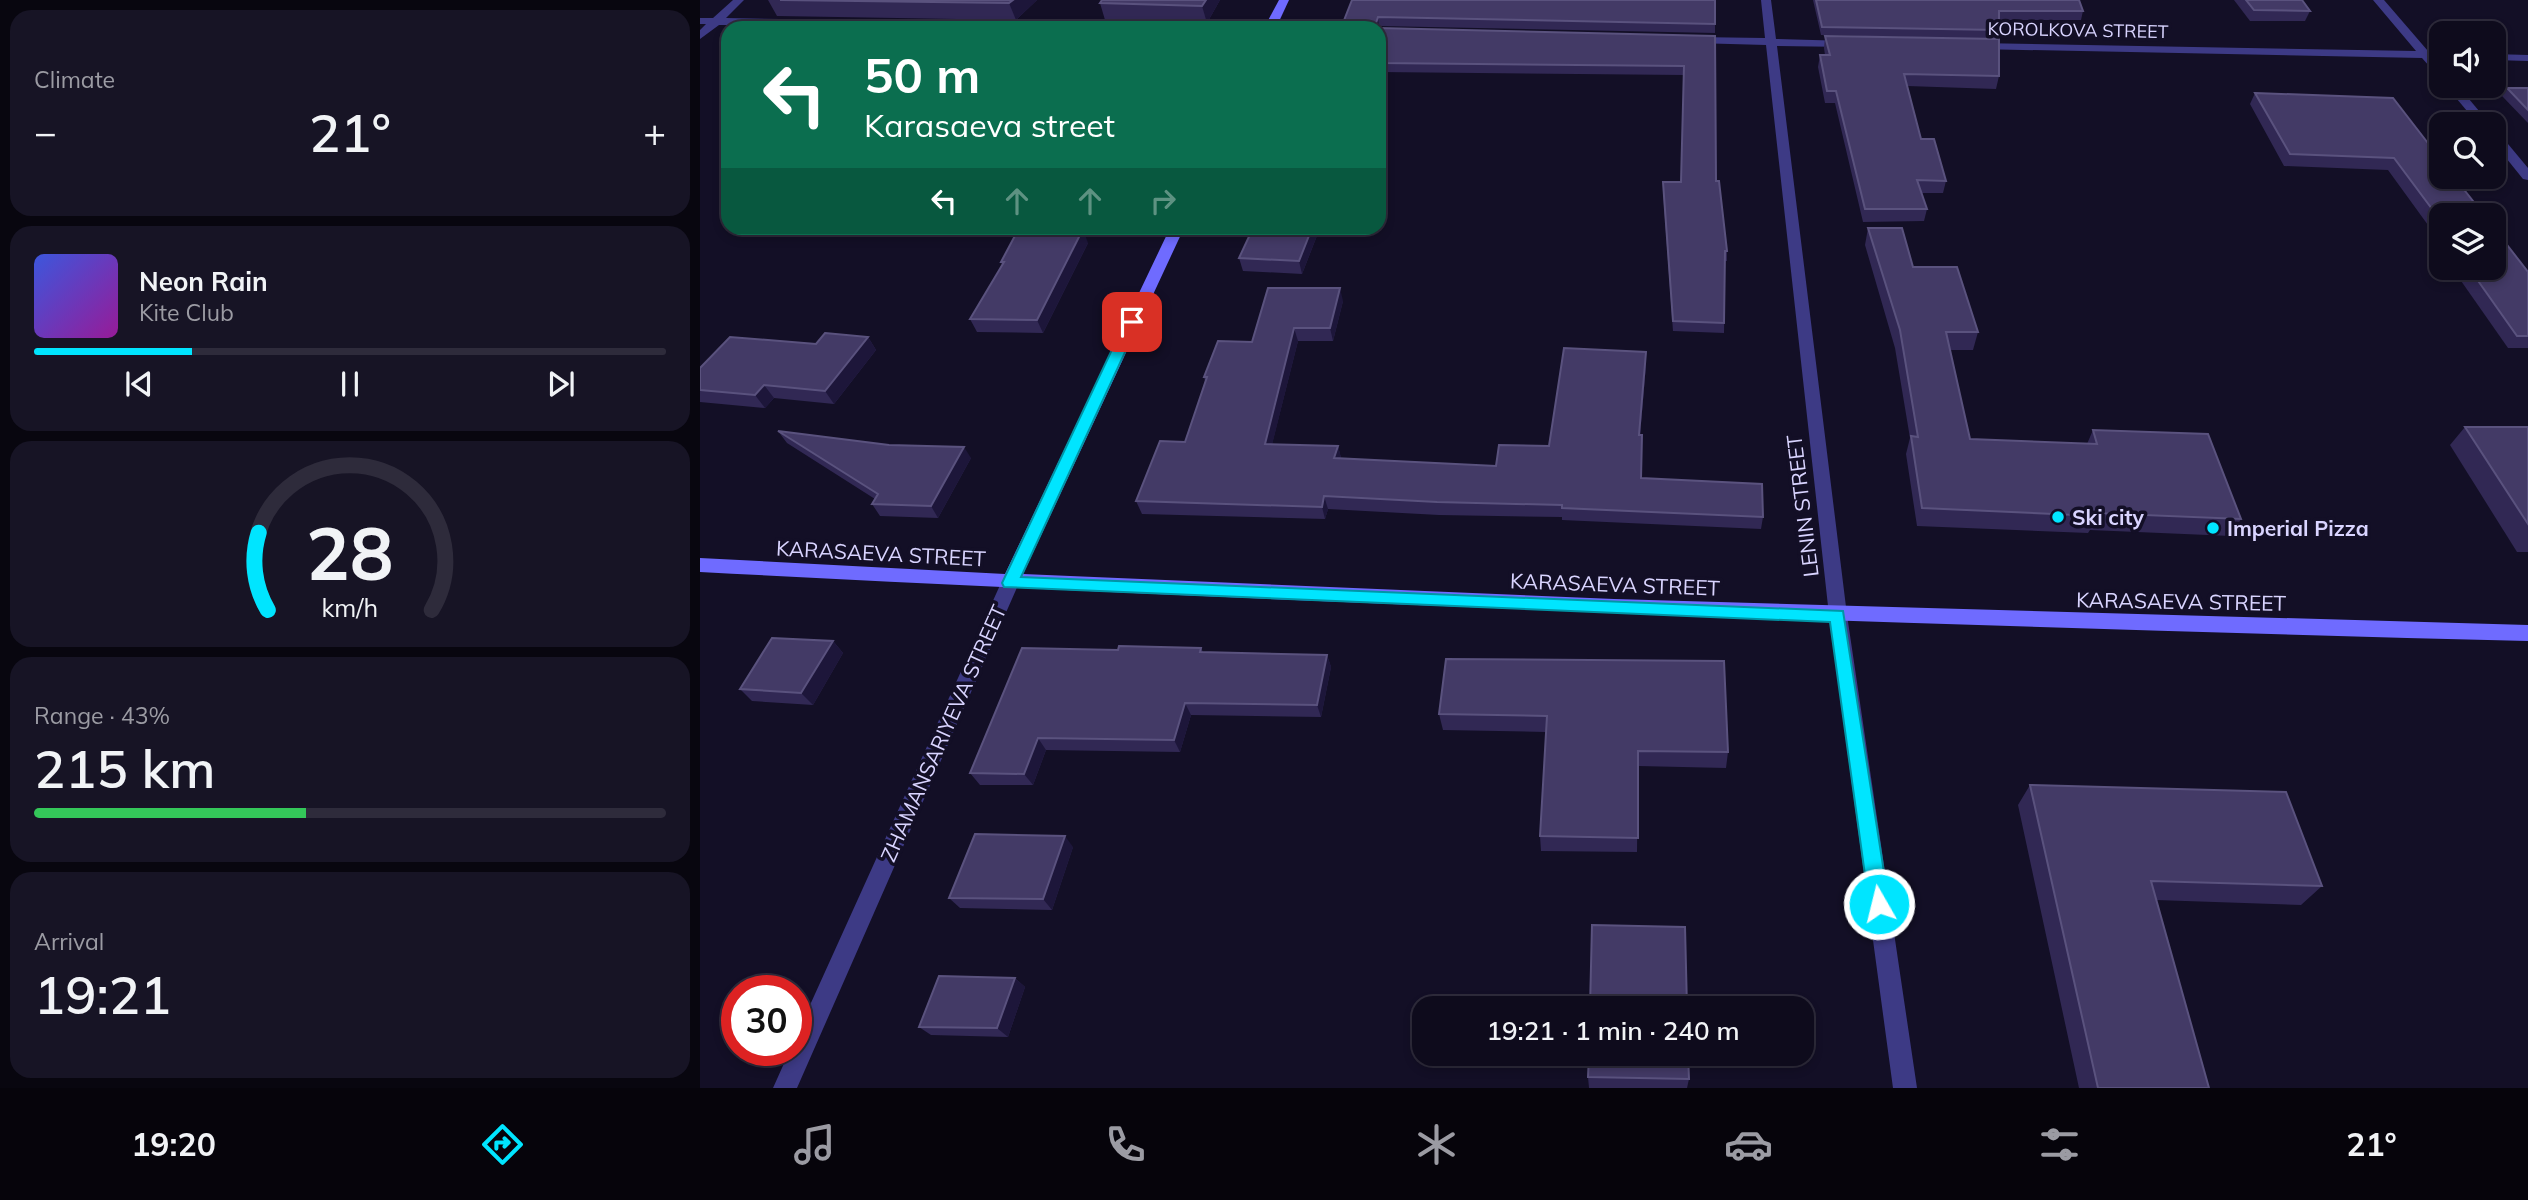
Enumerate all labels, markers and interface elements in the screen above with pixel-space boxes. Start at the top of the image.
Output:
street label: KOROLKOVA STREET [1987,17,2169,43]
map controls [2429,21,2506,280]
button: sound [2429,21,2506,98]
text: 50 m [864,44,980,105]
icon: left [749,49,840,140]
text: Climate [34,65,115,94]
text: 21° [309,100,391,165]
text: Karasaeva street [864,105,1115,145]
text: − [34,108,57,156]
text: + [643,108,666,156]
button: search [2429,112,2506,189]
icon: left [925,182,963,220]
icon: ahead [998,182,1036,220]
icon: ahead [1071,182,1109,220]
icon: right [1144,182,1182,220]
button: layers [2429,203,2506,280]
text: Neon Rain [139,265,268,298]
pin [1102,292,1162,352]
text: Kite Club [139,298,234,327]
icon: arrive [1113,303,1151,341]
icon: previous [120,365,158,403]
icon: pause [331,365,369,403]
icon: next [542,365,580,403]
street label: LENIN STREET [1780,433,1824,579]
place label: Ski city [2072,504,2145,530]
text: 28 [306,507,394,598]
marker: Ski city [2050,509,2066,525]
place label: Imperial Pizza [2227,515,2369,541]
marker: Imperial Pizza [2205,520,2221,536]
street label: KARASAEVA STREET [775,535,987,571]
street label: KARASAEVA STREET [1510,567,1721,601]
street label: KARASAEVA STREET [2076,586,2287,616]
text: km/h [322,592,378,623]
street label: ZHAMANSARIYEVA STREET [875,600,1012,865]
text: Range · 43% [34,701,170,730]
text: 215 km [34,736,215,801]
position arrow [1842,867,1916,941]
text: Arrival [34,927,104,956]
text: 19:21 [34,962,171,1027]
speed limit sign: 30 [721,975,812,1066]
text: 19:21 · 1 min · 240 m [1486,1014,1740,1047]
icon: directions [478,1120,527,1169]
icon: music [790,1120,839,1169]
icon: phone [1101,1120,1150,1169]
icon: climate [1412,1120,1461,1169]
icon: car [1724,1120,1773,1169]
icon: filters [2035,1120,2084,1169]
text: 19:20 [131,1124,216,1164]
text: 21° [2346,1124,2397,1164]

